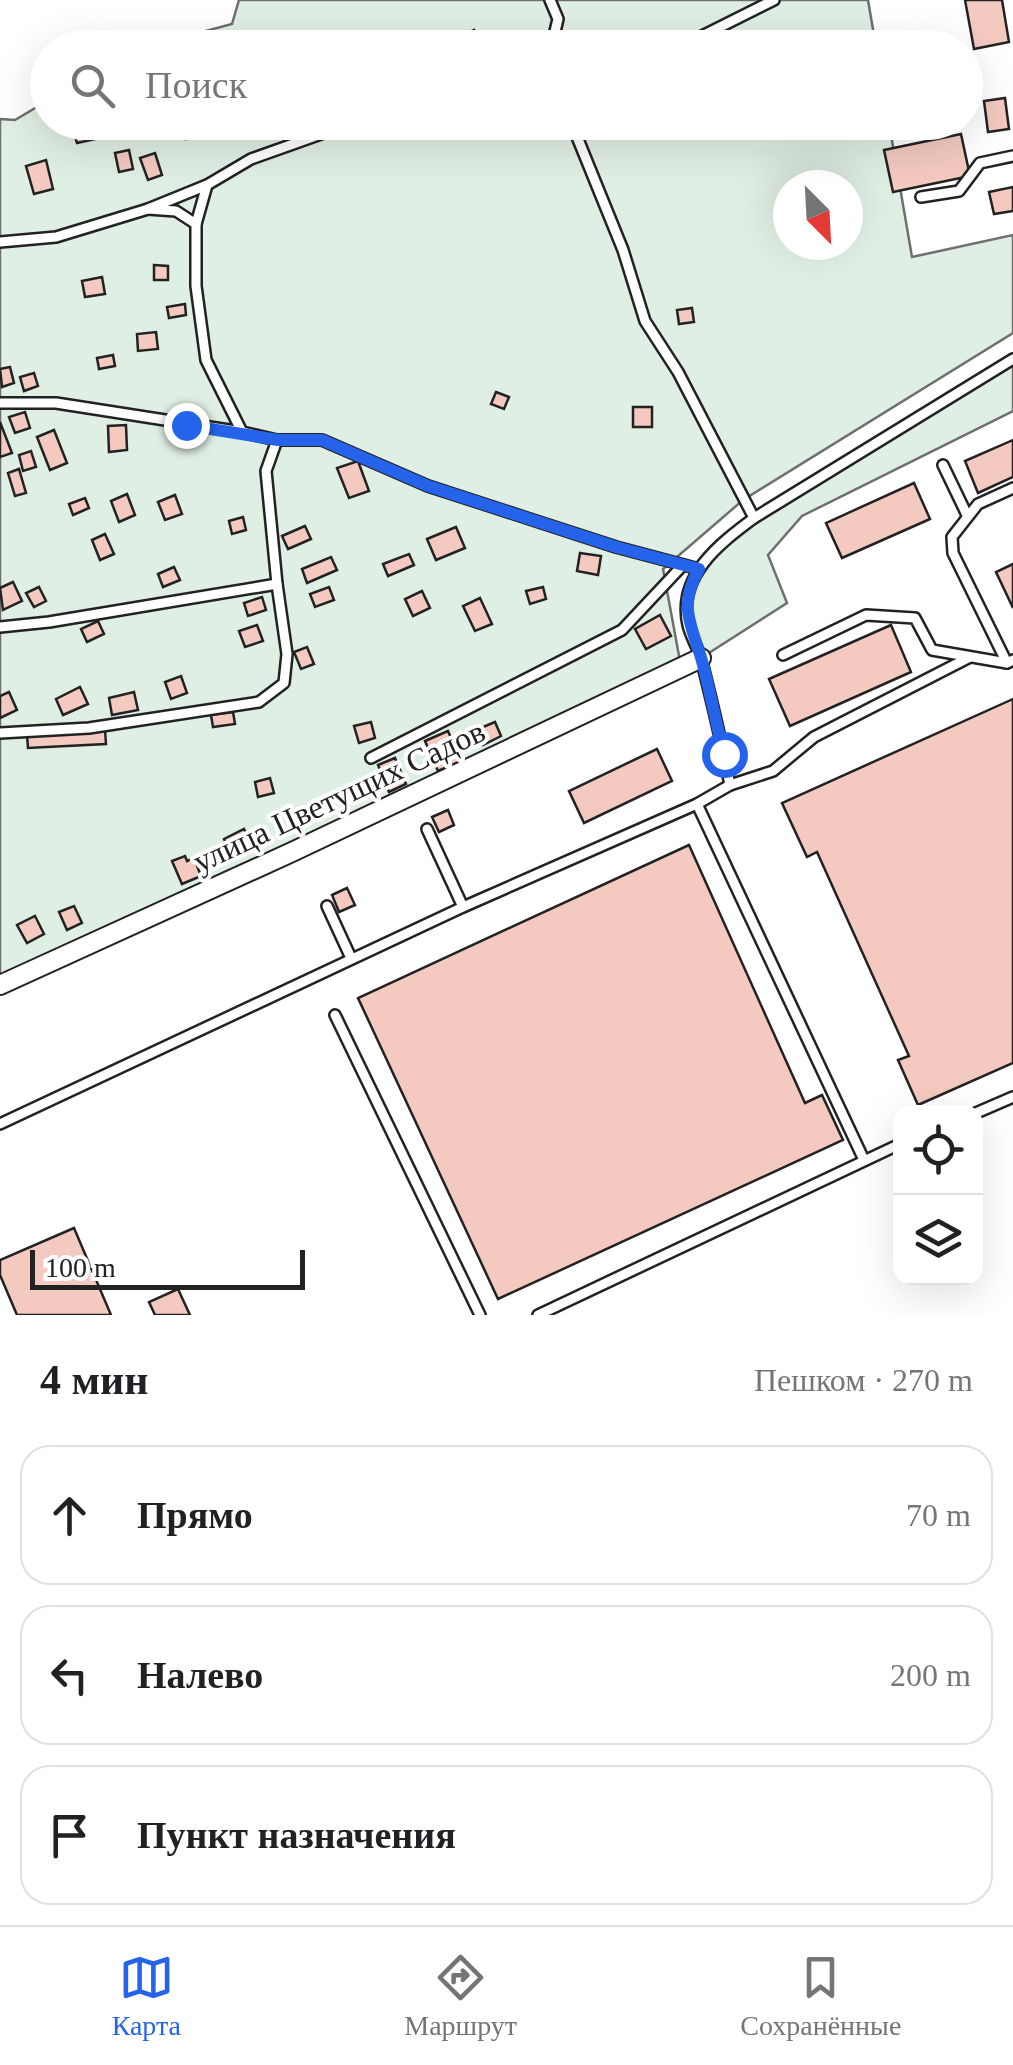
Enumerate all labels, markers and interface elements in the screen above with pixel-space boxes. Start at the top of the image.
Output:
search box [30,30,983,140]
icon: search [65,58,120,113]
text: Поиск [145,64,247,106]
north arrow [773,170,863,260]
route end [164,403,210,449]
street label: улица Цветущих Садов [188,713,490,879]
route start [702,732,748,778]
map controls [893,1105,983,1285]
button: locate [893,1105,983,1195]
button: layers [893,1195,983,1285]
scale bar [30,1245,305,1290]
text: 100 m [45,1252,116,1283]
text: 4 мин [40,1357,149,1403]
text: Пешком · 270 m [754,1362,973,1398]
icon: ahead [42,1488,97,1543]
text: Прямо [137,1494,253,1536]
text: 70 m [906,1497,971,1533]
icon: left [42,1648,97,1703]
text: Налево [137,1654,263,1696]
text: 200 m [890,1657,971,1693]
icon: arrive [42,1808,97,1863]
text: Пункт назначения [137,1814,456,1856]
tab: Карта [112,1950,181,2042]
tab: Маршрут [404,1950,517,2042]
tab: Сохранённые [740,1950,901,2042]

